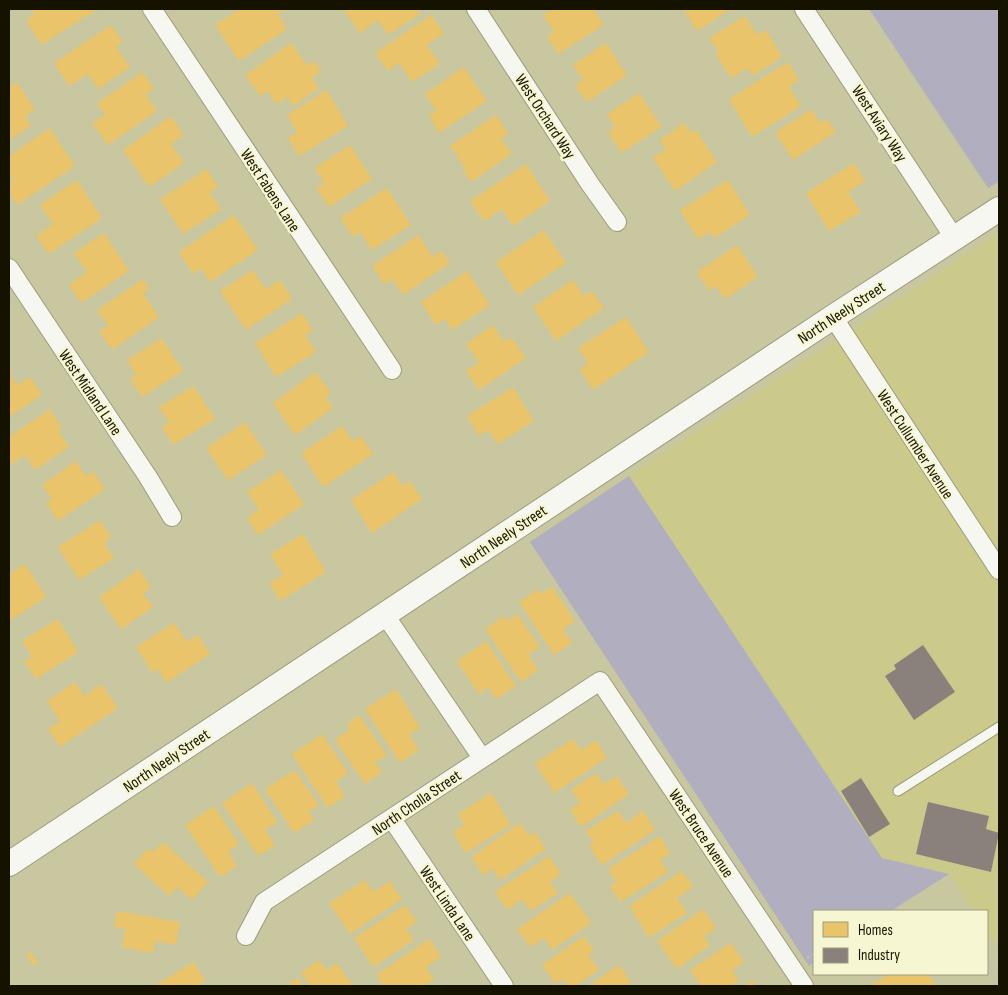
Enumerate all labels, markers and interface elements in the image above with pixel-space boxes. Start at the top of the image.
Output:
street label: West Orchard Way [510,71,579,163]
street label: West Aviary Way [847,82,911,166]
street label: West Fabens Lane [236,146,304,236]
street label: North Neely Street [795,278,889,349]
street label: West Midland Lane [54,346,125,439]
street label: West Cullumber Avenue [872,387,957,503]
street label: North Neely Street [457,501,551,573]
street label: North Neely Street [120,725,214,797]
street label: North Cholla Street [369,766,465,840]
street label: West Bruce Avenue [664,786,737,882]
street label: West Linda Lane [415,863,479,945]
legend [813,910,988,975]
text: Homes [858,921,893,940]
text: Industry [858,946,900,965]

